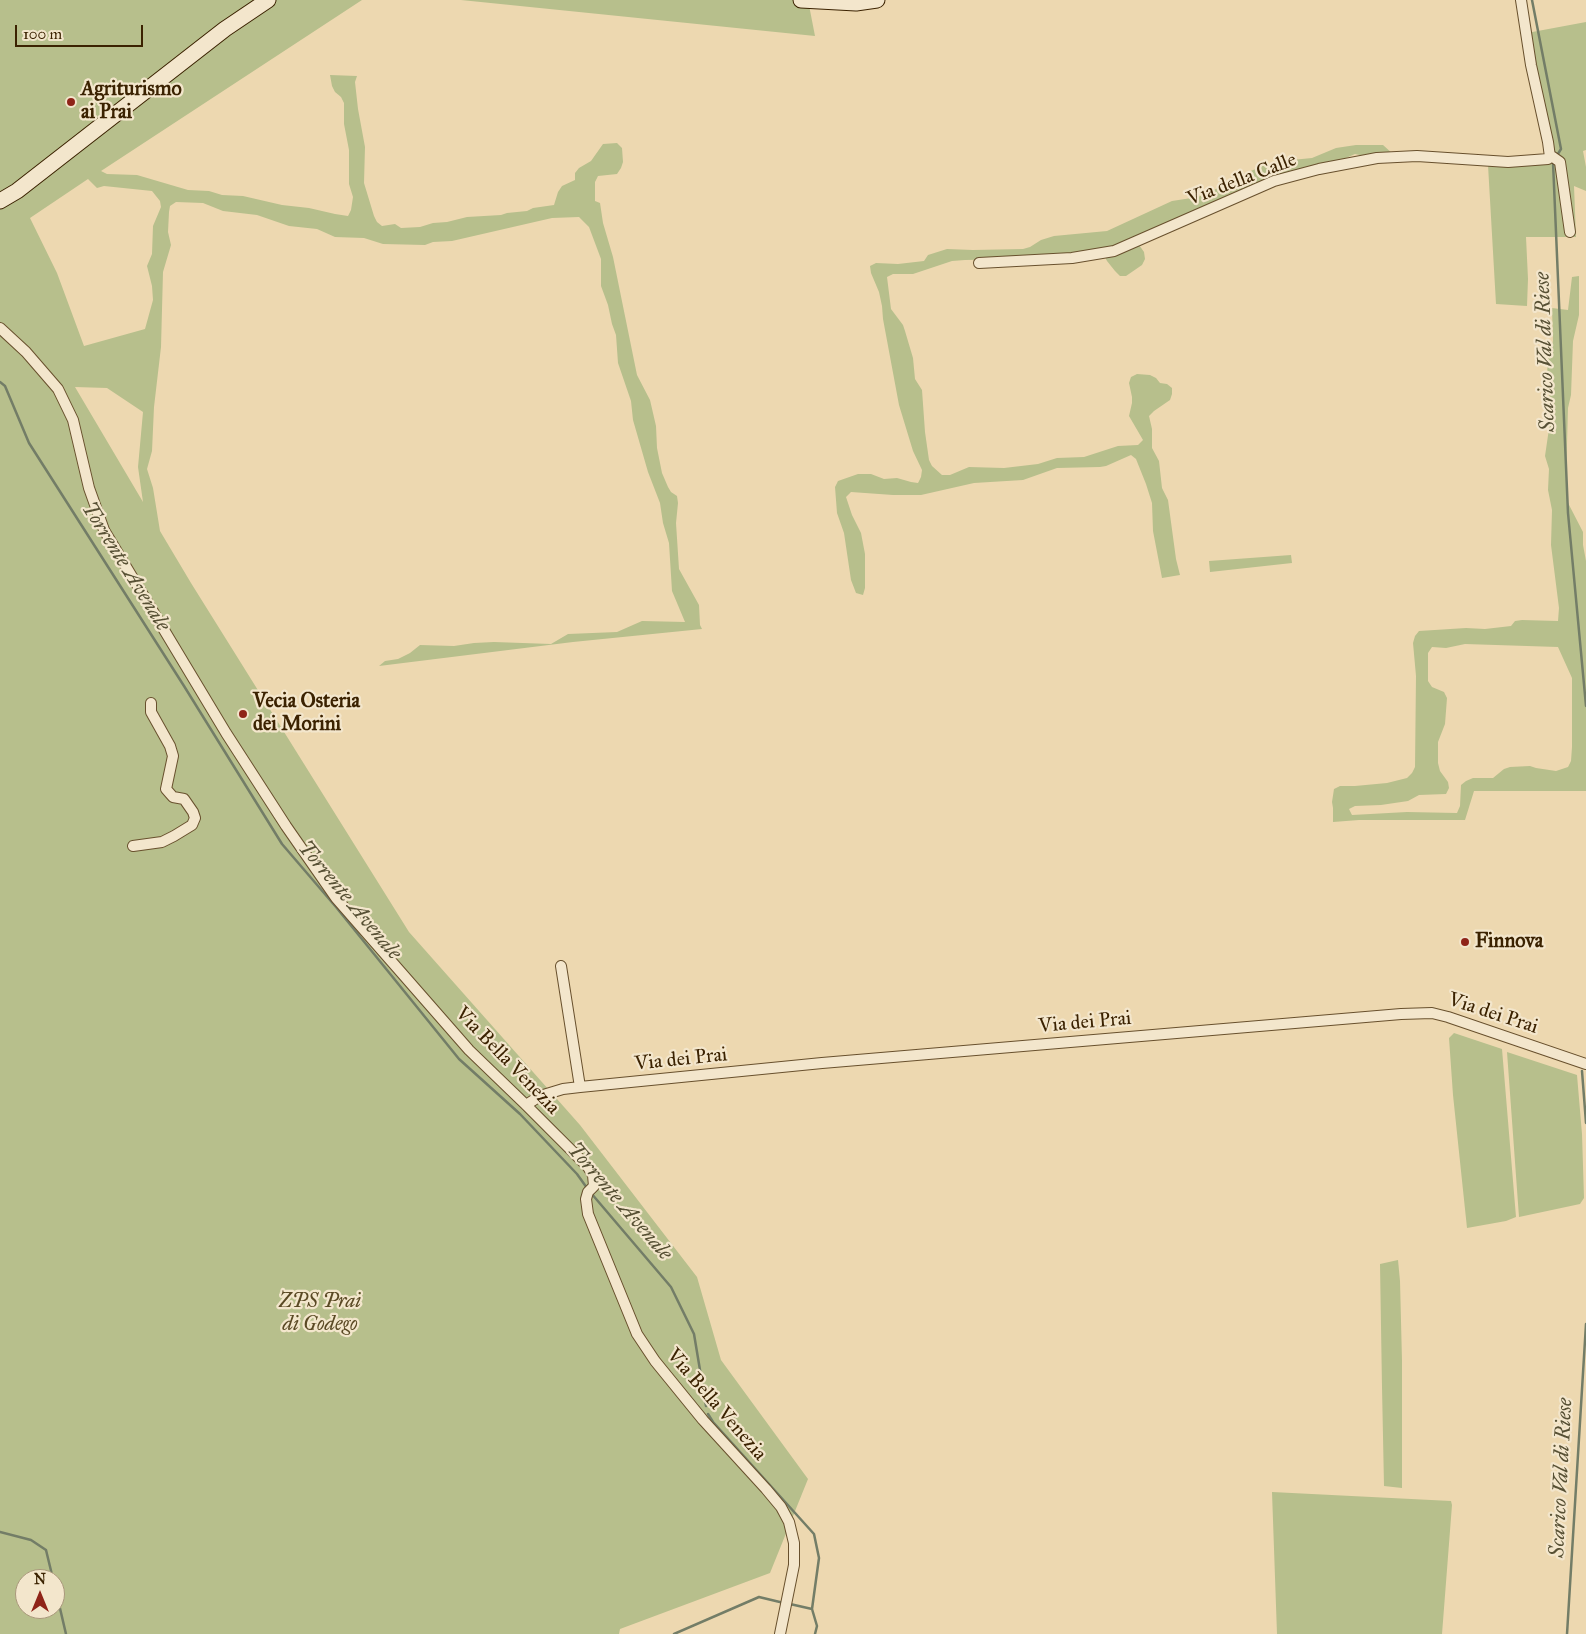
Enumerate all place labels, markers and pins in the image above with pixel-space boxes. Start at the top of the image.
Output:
place label: Agriturismo ai Prai [81,78,182,125]
marker: Agriturismo ai Prai [65,96,77,108]
place label: Vecia Osteria dei Morini [253,690,360,737]
marker: Vecia Osteria dei Morini [237,708,249,720]
place label: Finnova [1475,930,1543,954]
marker: Finnova [1459,936,1471,948]

